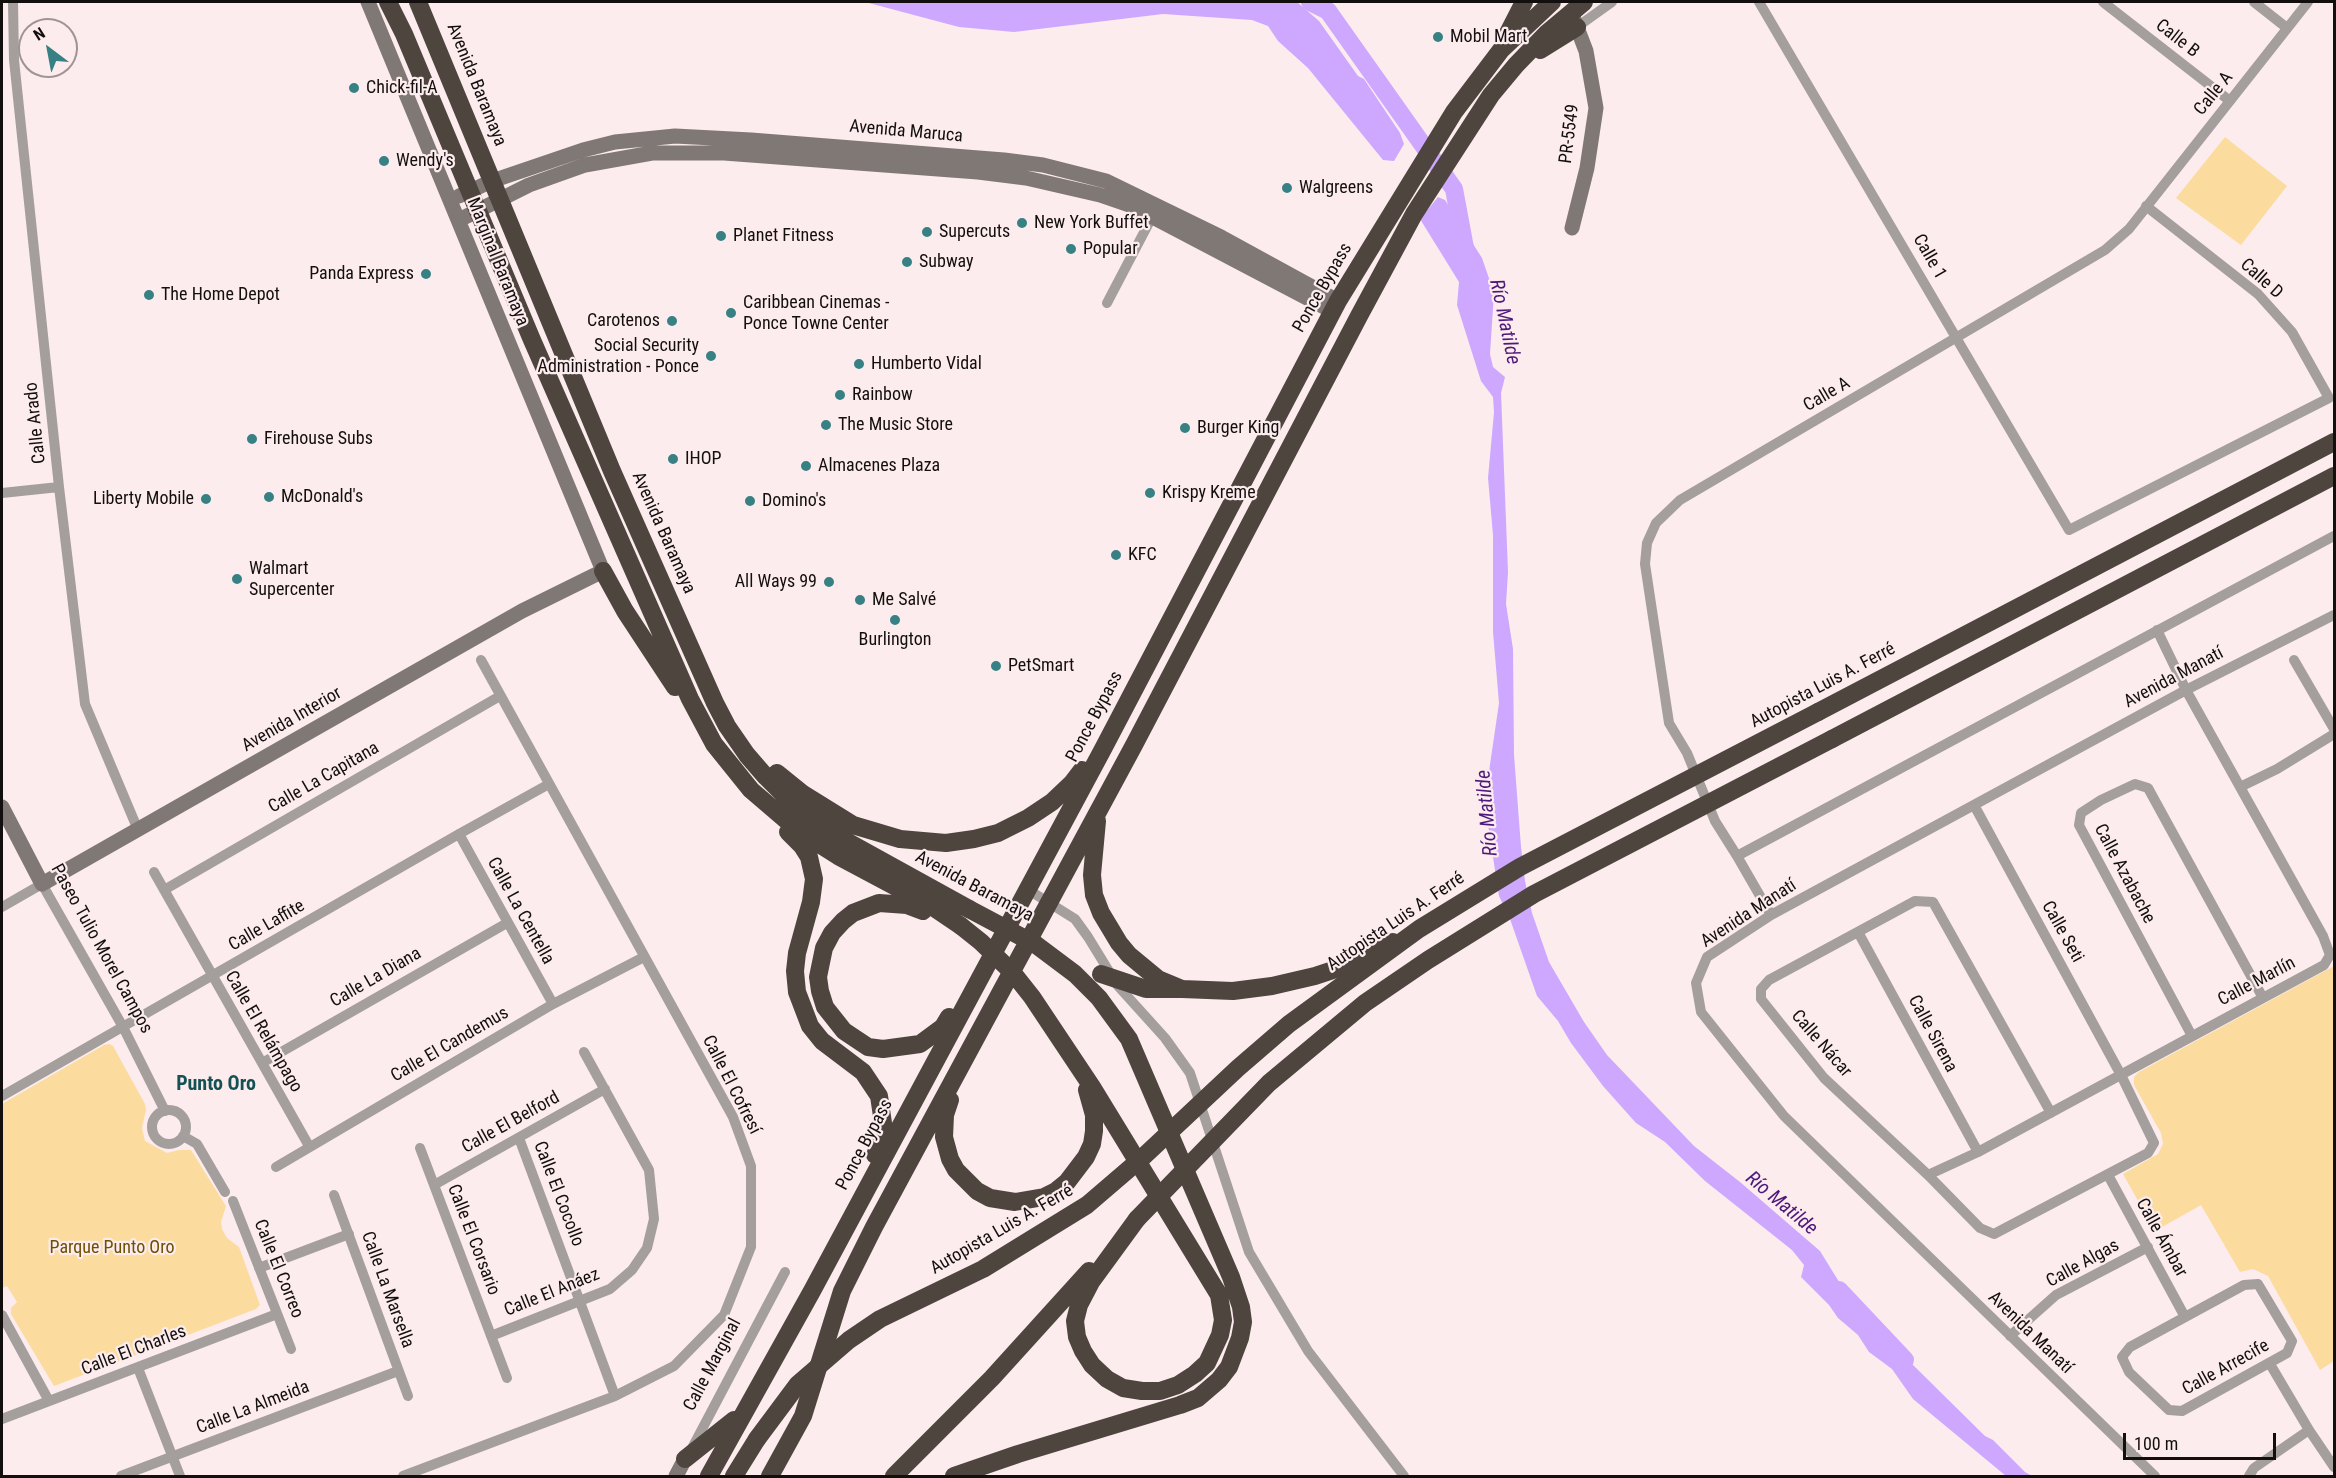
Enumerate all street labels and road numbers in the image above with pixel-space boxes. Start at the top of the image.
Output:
street label: Calle B [2151,15,2203,63]
street label: Avenida Baramaya [442,20,510,150]
street label: Calle A [2190,68,2238,120]
street label: PR-5549 [1556,103,1584,165]
street label: Avenida Maruca [848,116,964,148]
street label: Marginal Baramaya [461,195,533,329]
street label: Calle 1 [1908,231,1950,283]
street label: Ponce Bypass [1289,239,1357,337]
street label: Calle D [2235,254,2287,304]
street label: Calle A [1800,373,1854,417]
street label: Calle Arado [21,381,51,465]
street label: Avenida Baramaya [627,469,699,597]
street label: Autopista Luis A. Ferré [1747,639,1899,733]
street label: Avenida Manatí [2121,643,2227,713]
street label: Ponce Bypass [1062,668,1128,766]
street label: Avenida Interior [238,683,346,757]
street label: Calle La Capitana [265,738,383,818]
street label: Calle Azabache [2089,821,2159,927]
street label: Avenida Baramaya [911,847,1037,927]
street label: Calle La Centella [482,854,558,968]
street label: Paseo Tulio Morel Campos [45,861,157,1037]
street label: Autopista Luis A. Ferré [1323,868,1469,976]
street label: Avenida Manatí [1697,875,1801,953]
street label: Calle Laffite [225,896,309,956]
street label: Calle Seti [2036,898,2088,966]
street label: Calle La Diana [327,943,425,1013]
street label: Calle Marlín [2215,953,2299,1011]
street label: Calle El Relámpago [220,967,306,1097]
street label: Calle Sirena [1903,992,1961,1076]
street label: Calle El Candemus [387,1003,513,1087]
street label: Calle Nácar [1786,1006,1856,1082]
street label: Calle El Cofresí [697,1032,765,1138]
street label: Calle El Belford [458,1087,564,1159]
street label: Ponce Bypass [832,1096,898,1194]
street label: Calle El Cocollo [528,1138,588,1250]
street label: Autopista Luis A. Ferré [927,1180,1077,1280]
street label: Calle El Corsario [442,1181,504,1299]
street label: Calle Ámbar [2131,1195,2191,1281]
street label: Calle El Correo [248,1217,308,1321]
street label: Calle La Marsella [356,1229,418,1351]
street label: Calle Algas [2043,1235,2123,1293]
street label: Calle El Anáez [501,1264,603,1322]
street label: Avenida Manatí [1983,1287,2077,1379]
street label: Calle Marginal [680,1315,746,1415]
street label: Calle El Charles [78,1321,190,1381]
street label: Calle Arrecife [2179,1335,2273,1401]
street label: Calle La Almeida [194,1377,312,1439]

